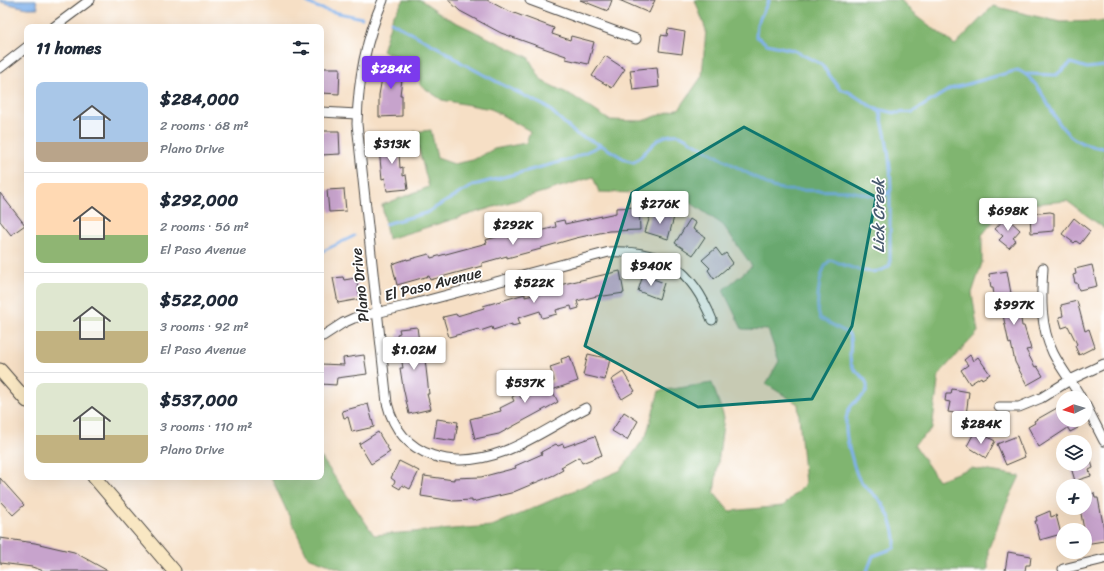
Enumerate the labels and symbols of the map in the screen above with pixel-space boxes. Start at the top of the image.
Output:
pin: $284K [363,56,419,90]
pin: $313K [364,131,420,165]
water label: Lick Creek [864,177,893,253]
pin: $276K [632,191,688,225]
pin: $698K [980,198,1036,232]
pin: $292K [485,212,541,246]
street label: Plano Drive [343,246,377,323]
pin: $940K [623,253,679,287]
street label: El Paso Avenue [382,259,485,309]
pin: $522K [506,270,562,304]
pin: $997K [986,292,1042,326]
pin: $1.02M [381,337,447,371]
pin: $537K [497,370,553,404]
north arrow [1056,391,1092,427]
pin: $284K [953,411,1009,445]

